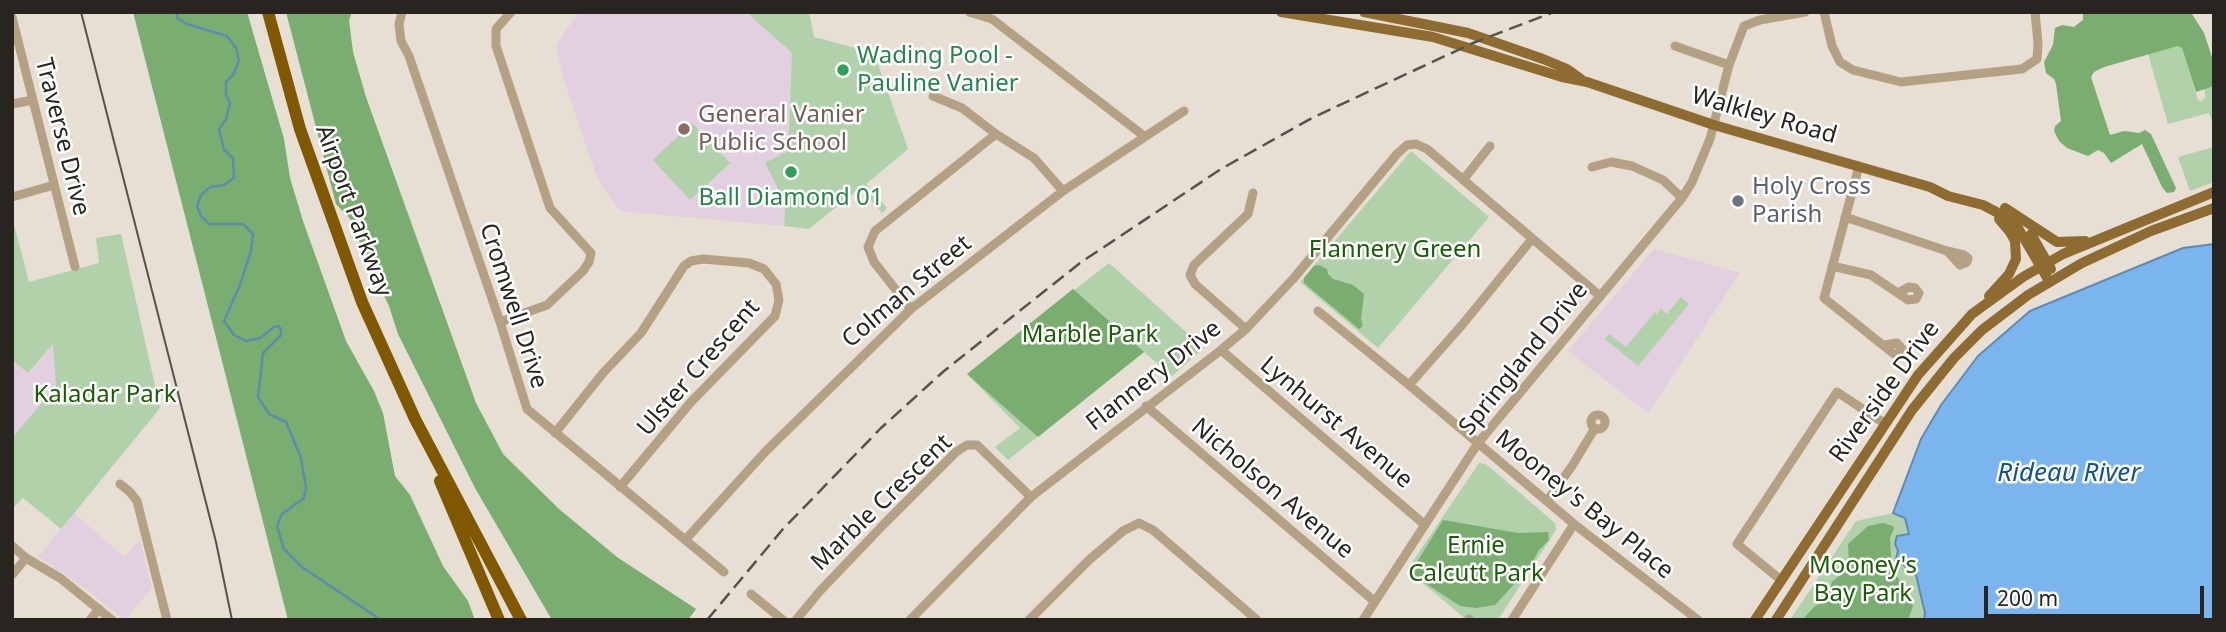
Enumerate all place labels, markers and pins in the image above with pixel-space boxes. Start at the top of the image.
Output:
place label: Wading Pool - Pauline Vanier [857,42,1019,98]
marker: Wading Pool - Pauline Vanier [835,62,851,78]
place label: General Vanier Public School [698,101,865,157]
marker: General Vanier Public School [676,121,692,137]
marker: Ball Diamond 01 [783,164,799,180]
place label: Holy Cross Parish [1752,173,1871,229]
place label: Ball Diamond 01 [698,184,884,212]
marker: Holy Cross Parish [1730,193,1746,209]

